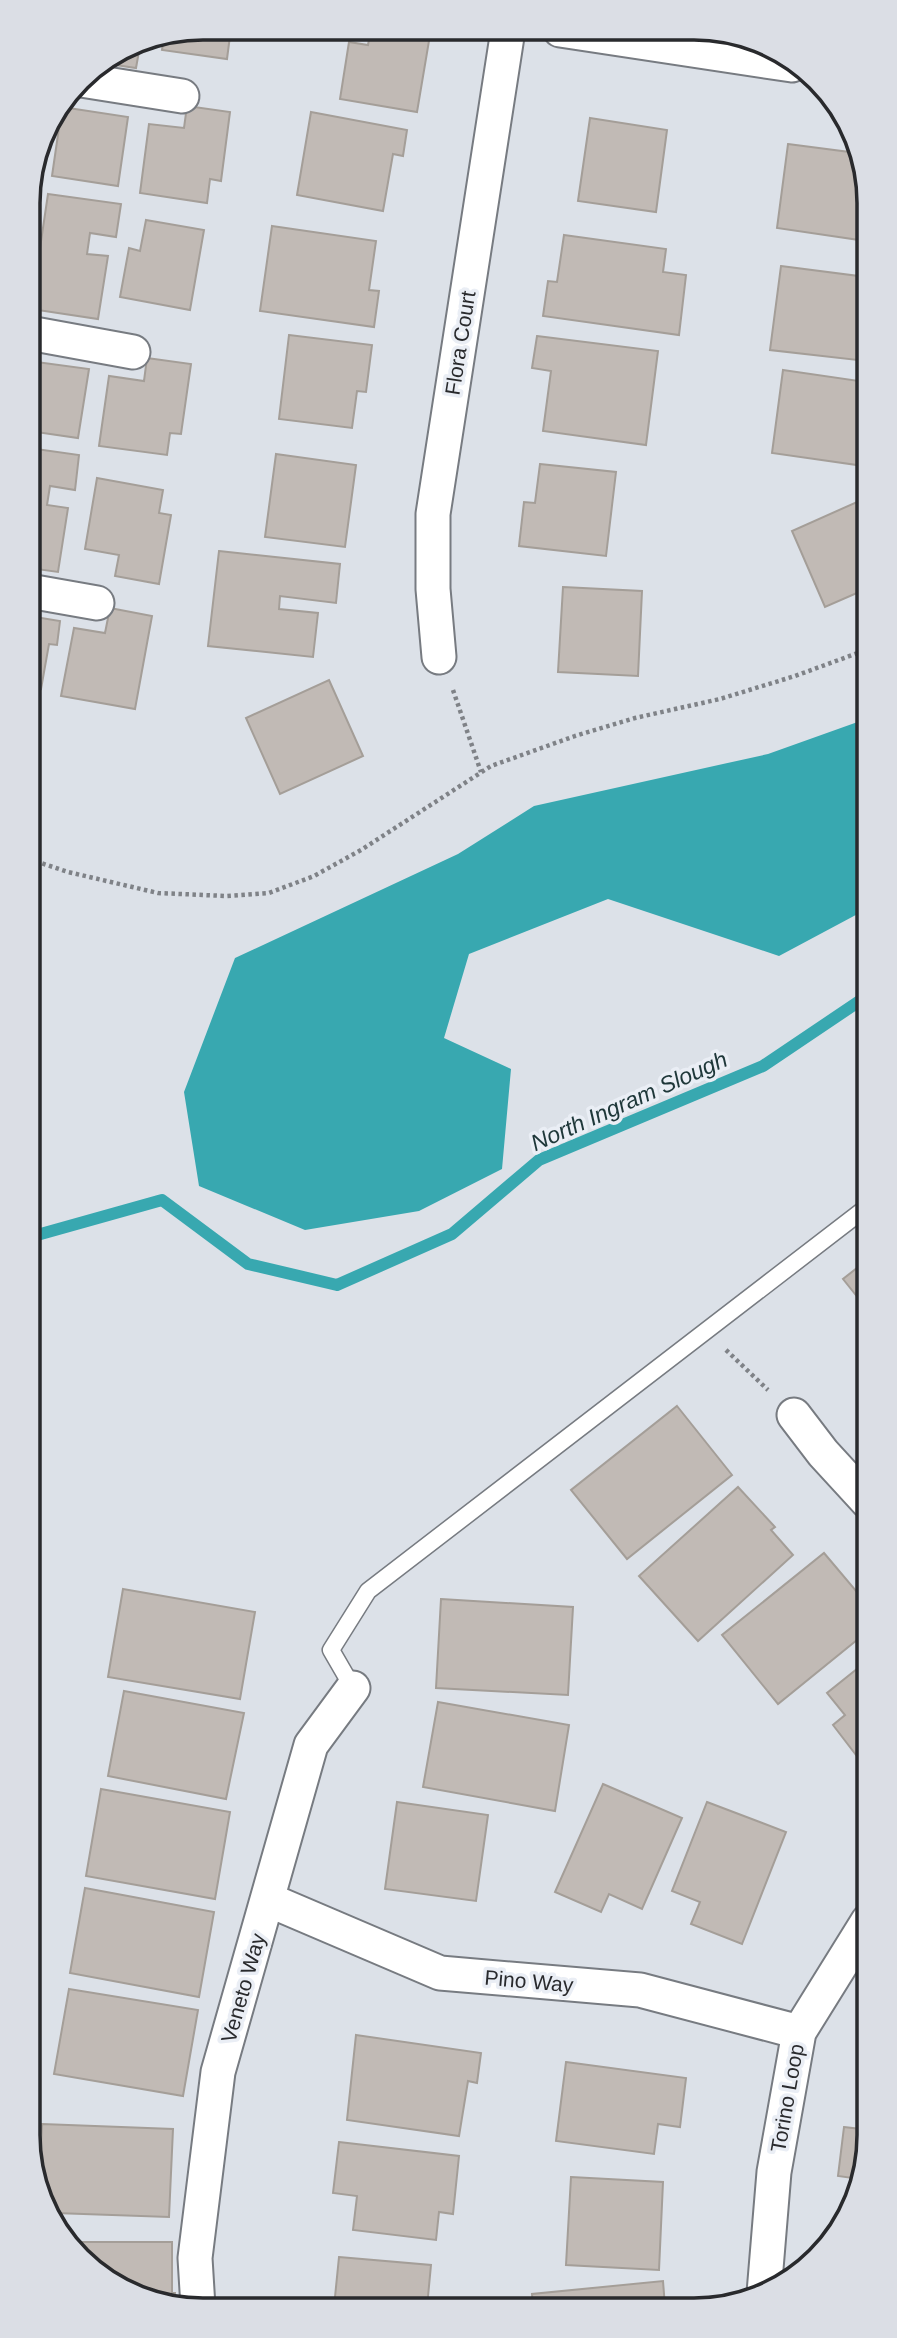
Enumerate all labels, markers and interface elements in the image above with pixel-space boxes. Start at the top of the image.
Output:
street label: Flora Court [440,289,480,397]
water label: North Ingram Slough [527,1046,731,1156]
street label: Veneto Way [216,1930,270,2045]
street label: Pino Way [484,1966,575,1996]
street label: Torino Loop [766,2042,808,2154]

